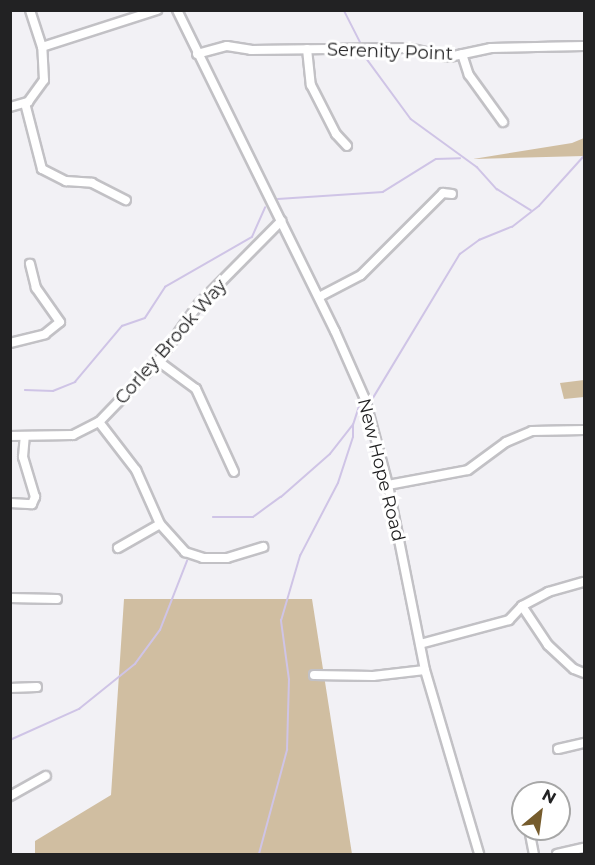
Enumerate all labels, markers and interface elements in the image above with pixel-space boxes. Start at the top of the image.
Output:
street label: Serenity Point [327,39,453,65]
street label: Corley Brook Way [111,275,231,409]
street label: New Hope Road [353,396,409,544]
north arrow [511,781,571,841]
text: N [539,785,559,808]

